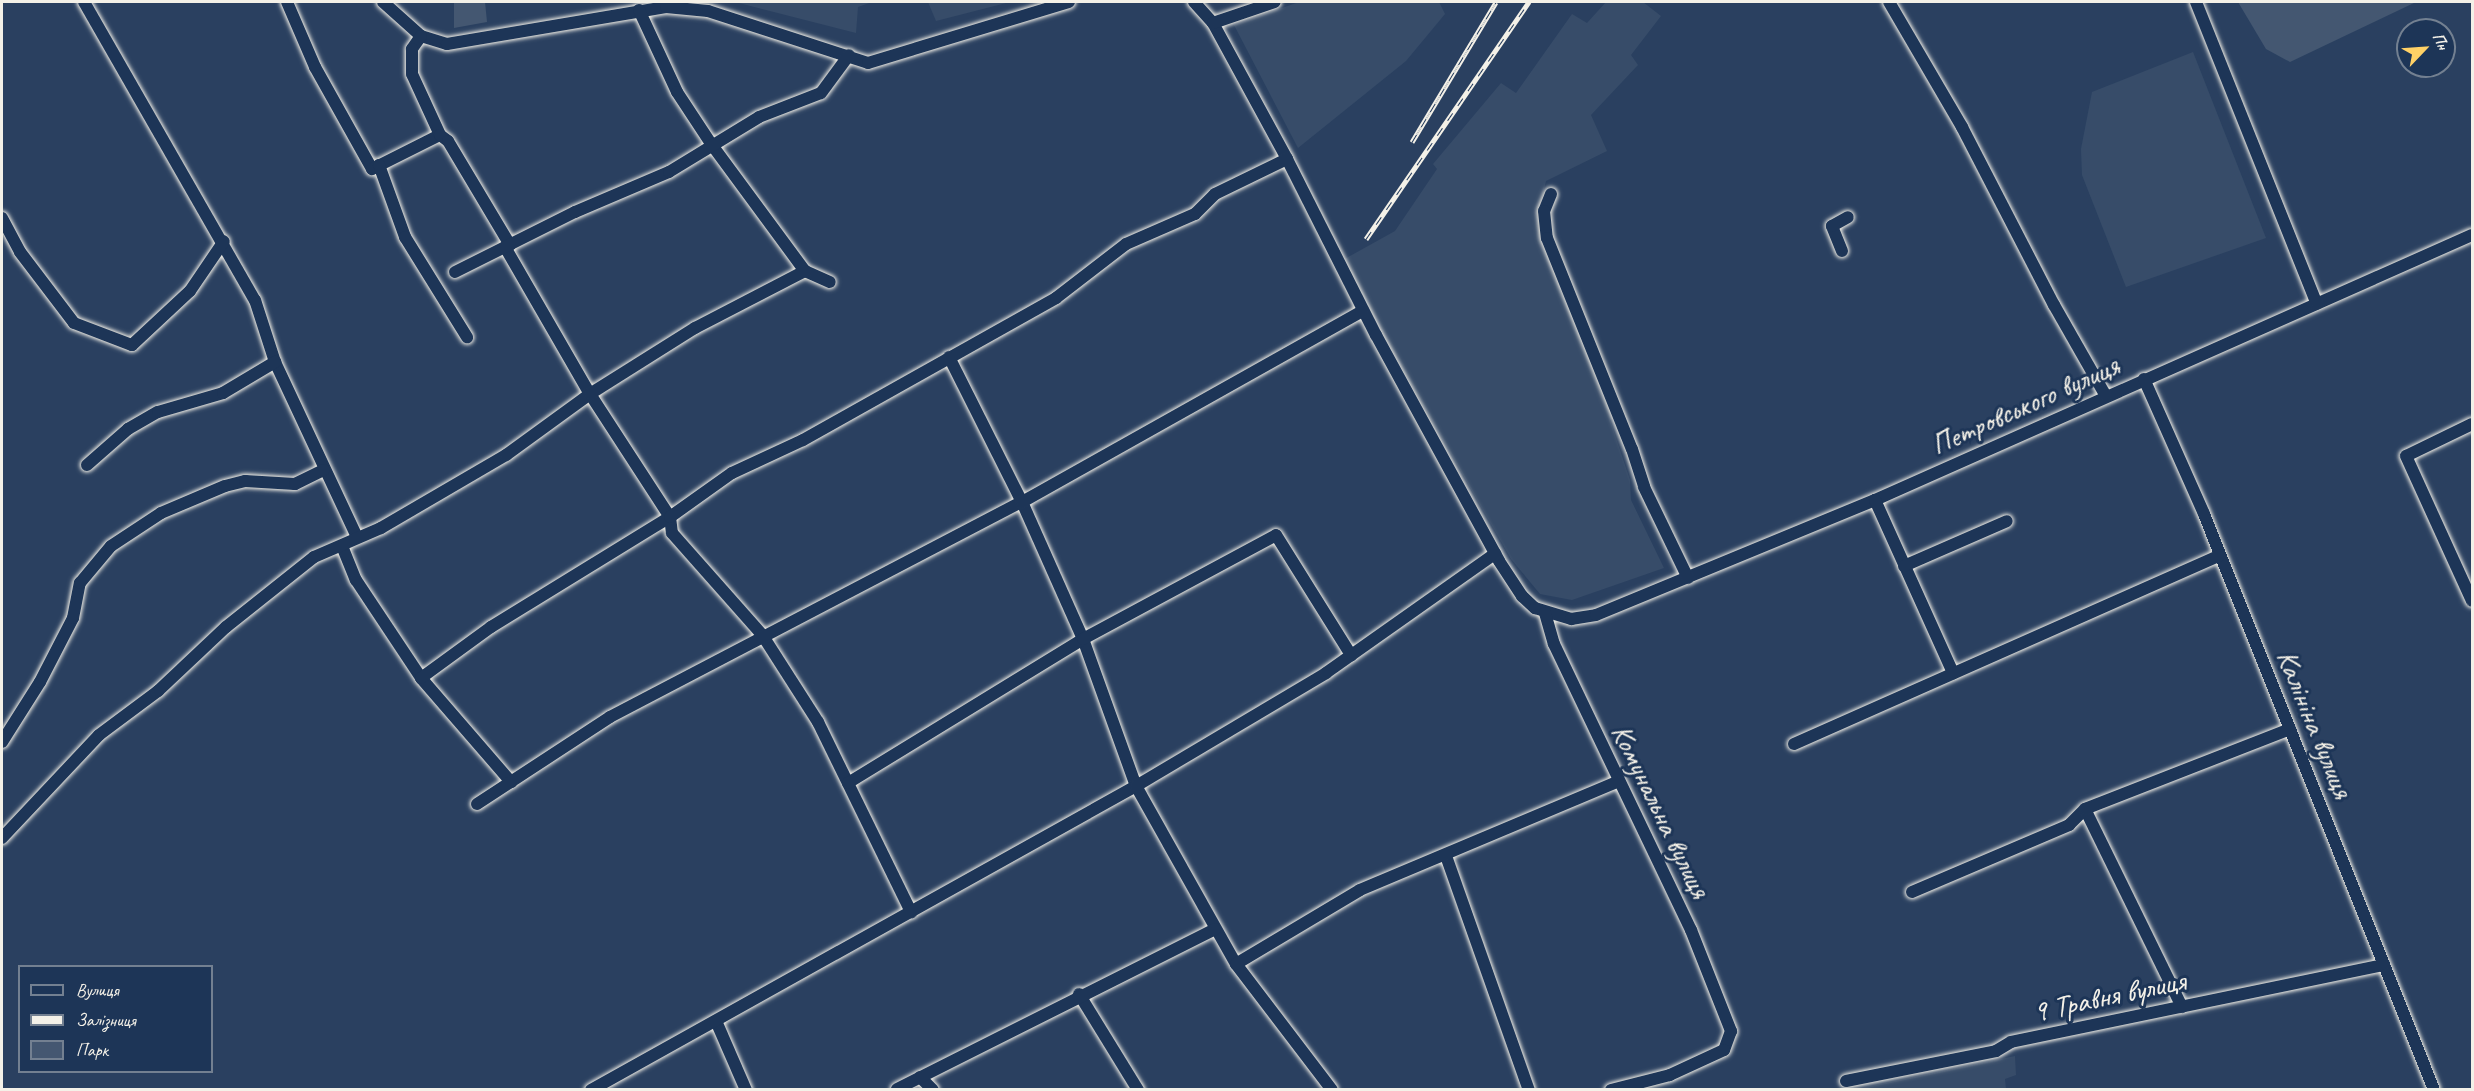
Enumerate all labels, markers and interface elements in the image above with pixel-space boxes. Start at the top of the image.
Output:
north arrow [2396,18,2456,78]
text: Пн [2428,29,2453,53]
street label: Петровського вулиця [1925,347,2125,463]
street label: Калініна вулиця [2269,644,2361,804]
street label: Комунальна вулиця [1603,718,1719,904]
street label: 9 Травня вулиця [2028,962,2190,1030]
legend [18,965,213,1073]
text: Вулиця [76,979,119,1001]
text: Залізниця [76,1009,136,1031]
text: Парк [76,1039,108,1061]

